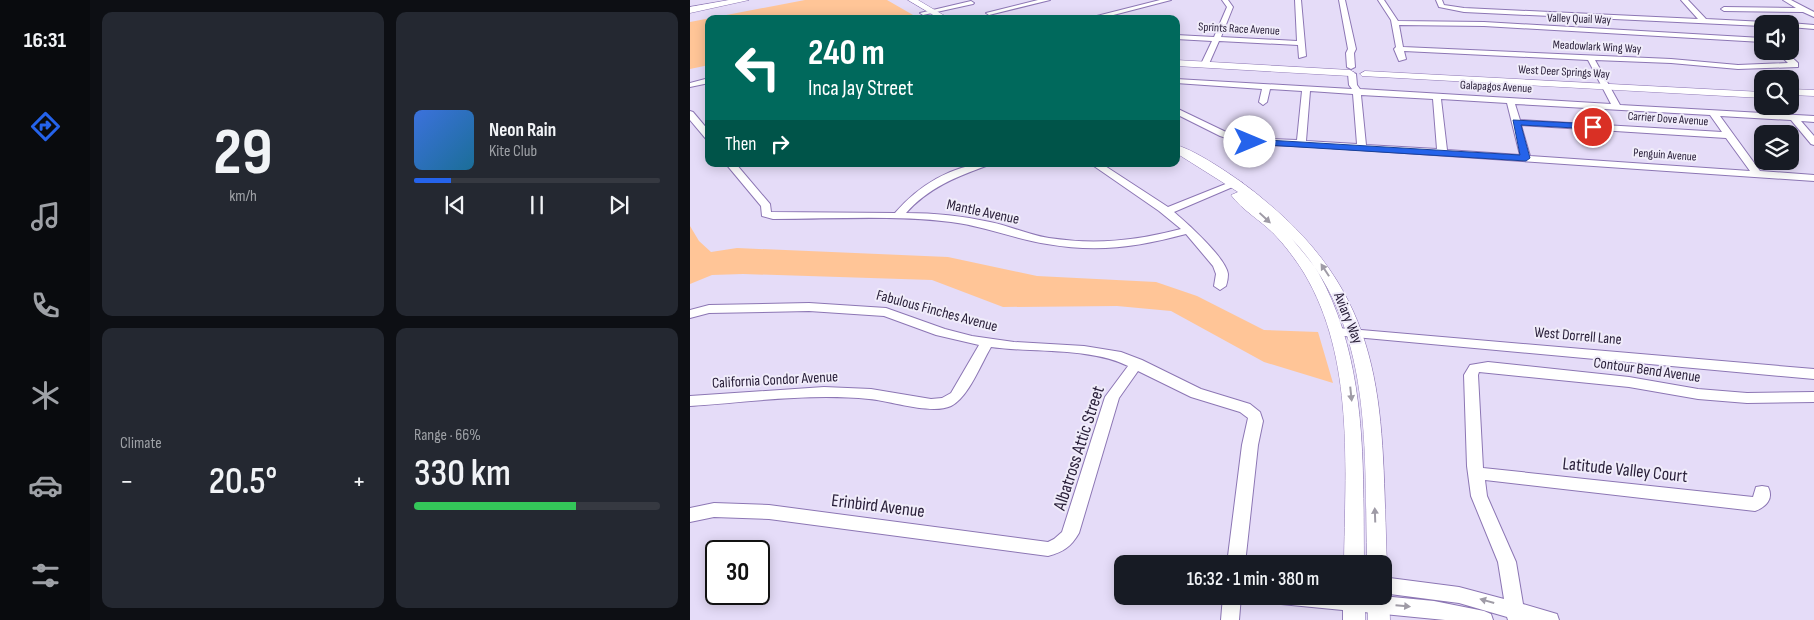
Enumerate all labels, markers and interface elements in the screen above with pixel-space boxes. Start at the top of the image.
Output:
street label: Valley Quail Way [1547,10,1612,28]
map controls [1754,15,1799,170]
button: sound [1754,15,1799,60]
street label: Sprints Race Avenue [1198,19,1280,39]
text: 16:31 [24,27,66,54]
text: 240 m [808,32,885,75]
icon: left [725,35,790,100]
street label: Meadowlark Wing Way [1552,37,1642,57]
street label: West Deer Springs Way [1518,62,1611,82]
button: search [1754,70,1799,115]
text: Inca Jay Street [808,75,914,102]
street label: Galapagos Avenue [1460,78,1533,96]
pin [1572,106,1614,148]
icon: directions [28,109,63,144]
street label: Carrier Dove Avenue [1627,109,1709,129]
icon: arrive [1579,113,1607,141]
text: 29 [213,115,273,193]
position arrow [1223,115,1275,167]
text: Neon Rain [489,119,556,142]
button: layers [1754,125,1799,170]
icon: right [766,130,794,158]
text: Then [725,133,756,156]
text: Kite Club [489,142,537,161]
street label: Penguin Avenue [1633,145,1697,165]
text: km/h [229,187,257,206]
icon: previous [441,191,469,219]
icon: pause [523,191,551,219]
icon: next [605,191,633,219]
street label: Mantle Avenue [945,195,1021,229]
icon: music [28,199,63,234]
one-way arrow [1258,212,1270,224]
one-way arrow [1320,263,1330,276]
street label: Fabulous Finches Avenue [874,286,1000,336]
icon: phone [28,288,63,323]
street label: Aviary Way [1329,288,1367,347]
street label: West Dorrell Lane [1534,323,1622,349]
street label: Contour Bend Avenue [1592,353,1702,387]
street label: California Condor Avenue [711,367,839,393]
icon: climate [28,378,63,413]
street label: Albatross Attic Street [1049,383,1109,514]
one-way arrow [1347,386,1355,402]
text: Range · 66% [414,426,481,445]
text: Climate [120,434,162,453]
text: 330 km [414,451,511,496]
street label: Latitude Valley Court [1561,453,1689,487]
text: 20.5° [209,459,277,504]
text: − [120,465,134,498]
text: + [352,465,366,498]
icon: car [28,468,63,503]
street label: Erinbird Avenue [830,490,926,522]
one-way arrow [1371,507,1379,523]
speed limit sign: 30 [705,540,770,605]
icon: filters [28,558,63,593]
text: 16:32 · 1 min · 380 m [1187,568,1319,591]
one-way arrow [1479,597,1494,605]
one-way arrow [1395,602,1411,610]

